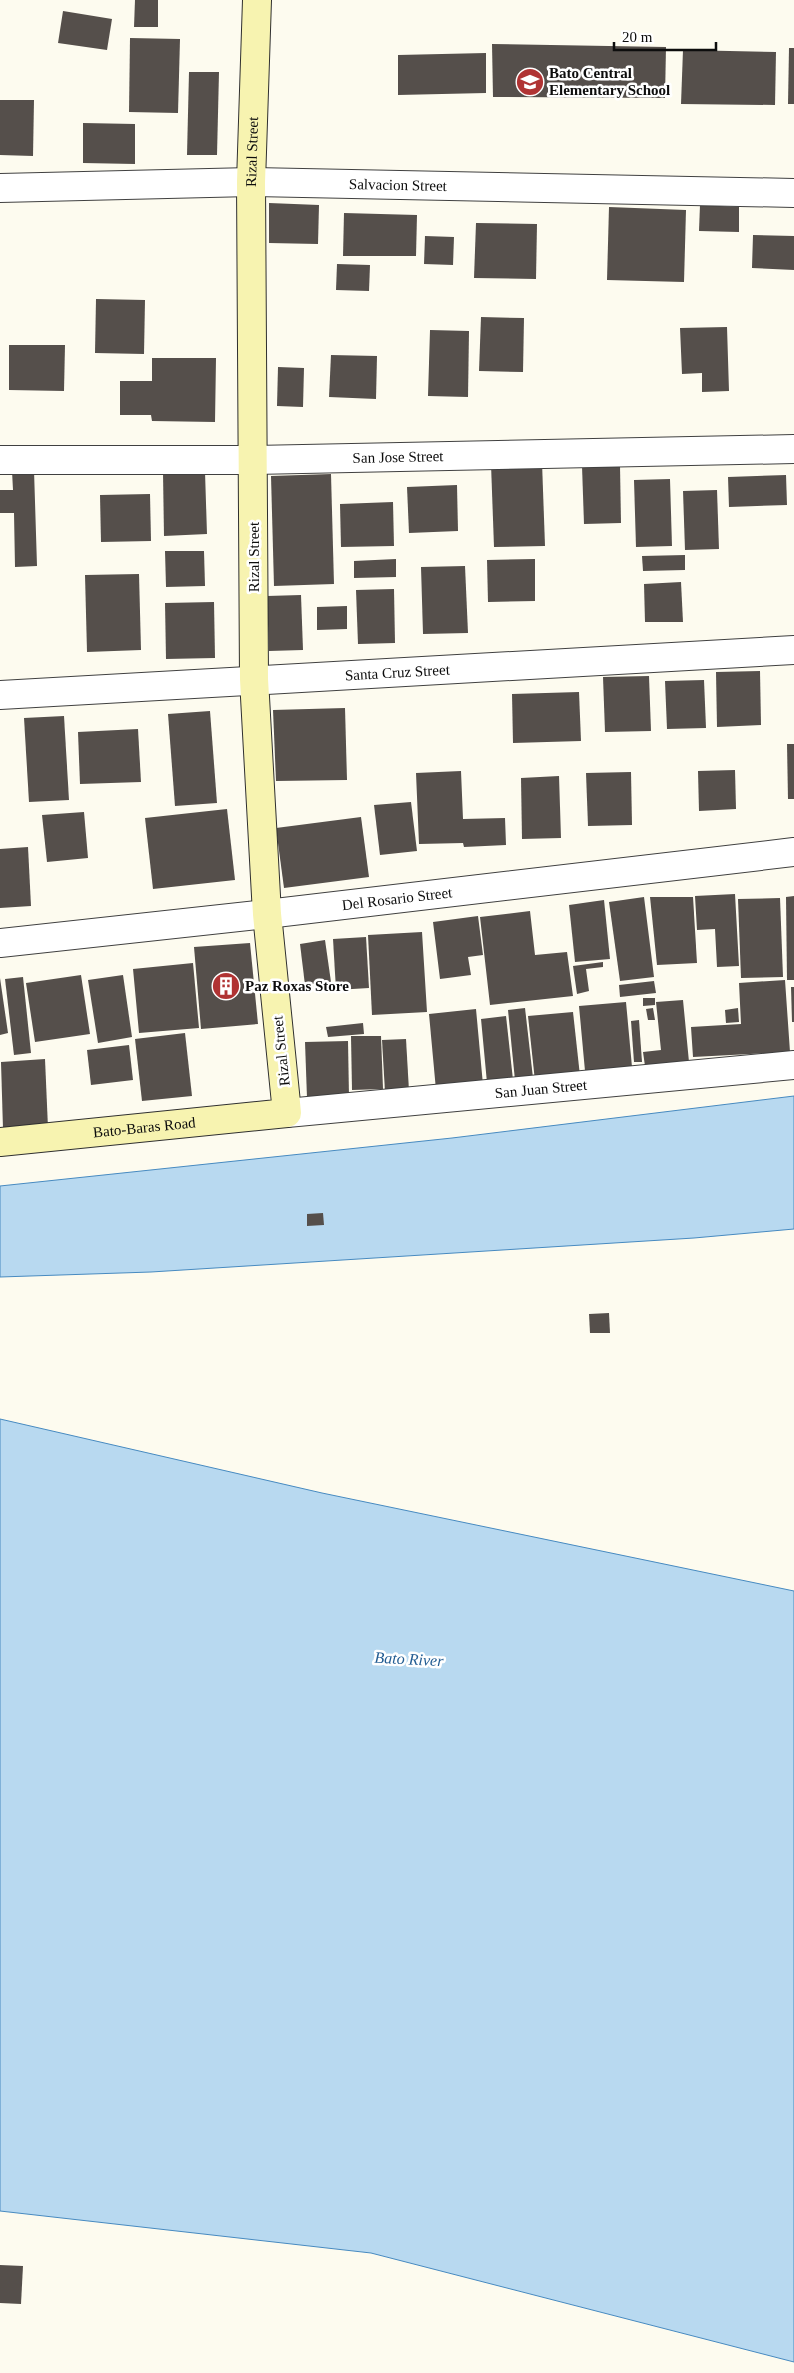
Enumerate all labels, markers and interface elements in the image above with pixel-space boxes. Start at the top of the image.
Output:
scale bar [614,20,716,52]
text: 20 m [622,29,653,45]
place label: Bato Central Elementary School [549,65,670,98]
school or university icon: Bato Central Elementary School [515,67,545,97]
street label: Rizal Street [243,116,261,187]
street label: Salvacion Street [349,176,448,194]
street label: San Jose Street [352,448,444,466]
street label: Rizal Street [246,521,262,592]
street label: Santa Cruz Street [344,661,451,683]
street label: Del Rosario Street [341,884,454,913]
building icon: Paz Roxas Store [211,971,241,1001]
place label: Paz Roxas Store [245,978,349,994]
street label: Rizal Street [269,1014,293,1087]
street label: San Juan Street [494,1077,589,1101]
street label: Bato-Baras Road [92,1114,197,1141]
water label: Bato River [374,1649,445,1669]

